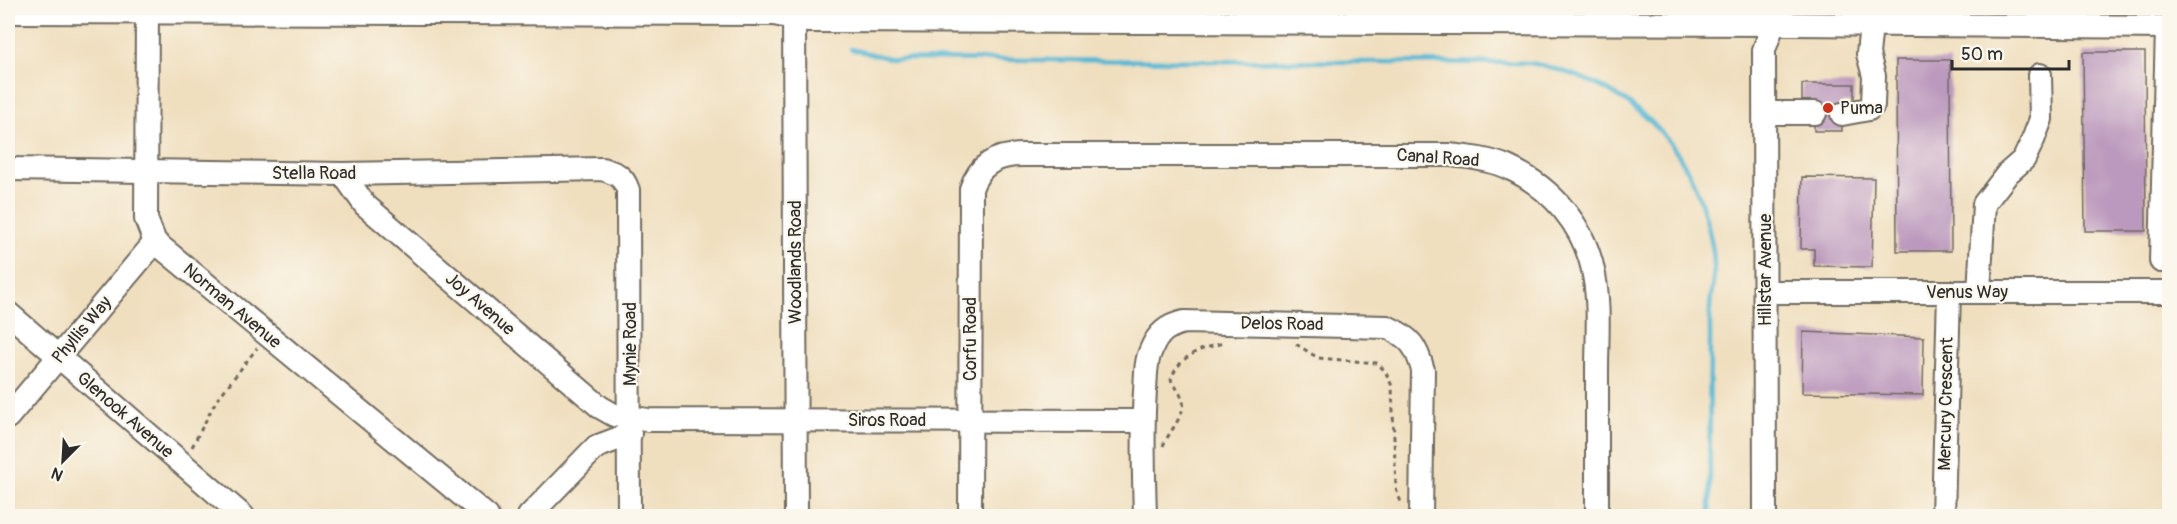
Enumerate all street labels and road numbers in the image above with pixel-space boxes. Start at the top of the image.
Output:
street label: Canal Road [1396,144,1480,172]
street label: Stella Road [272,162,356,185]
street label: Woodlands Road [784,200,807,324]
street label: Hillstar Avenue [1754,214,1777,326]
street label: Norman Avenue [178,258,286,354]
street label: Joy Avenue [440,267,520,341]
street label: Venus Way [1926,281,2008,304]
street label: Phyllis Way [47,291,117,369]
street label: Corfu Road [959,297,982,381]
street label: Mynie Road [619,302,642,386]
street label: Delos Road [1240,312,1324,336]
street label: Mercury Crescent [1933,336,1959,471]
street label: Glenook Avenue [72,367,178,464]
street label: Siros Road [848,409,926,432]

